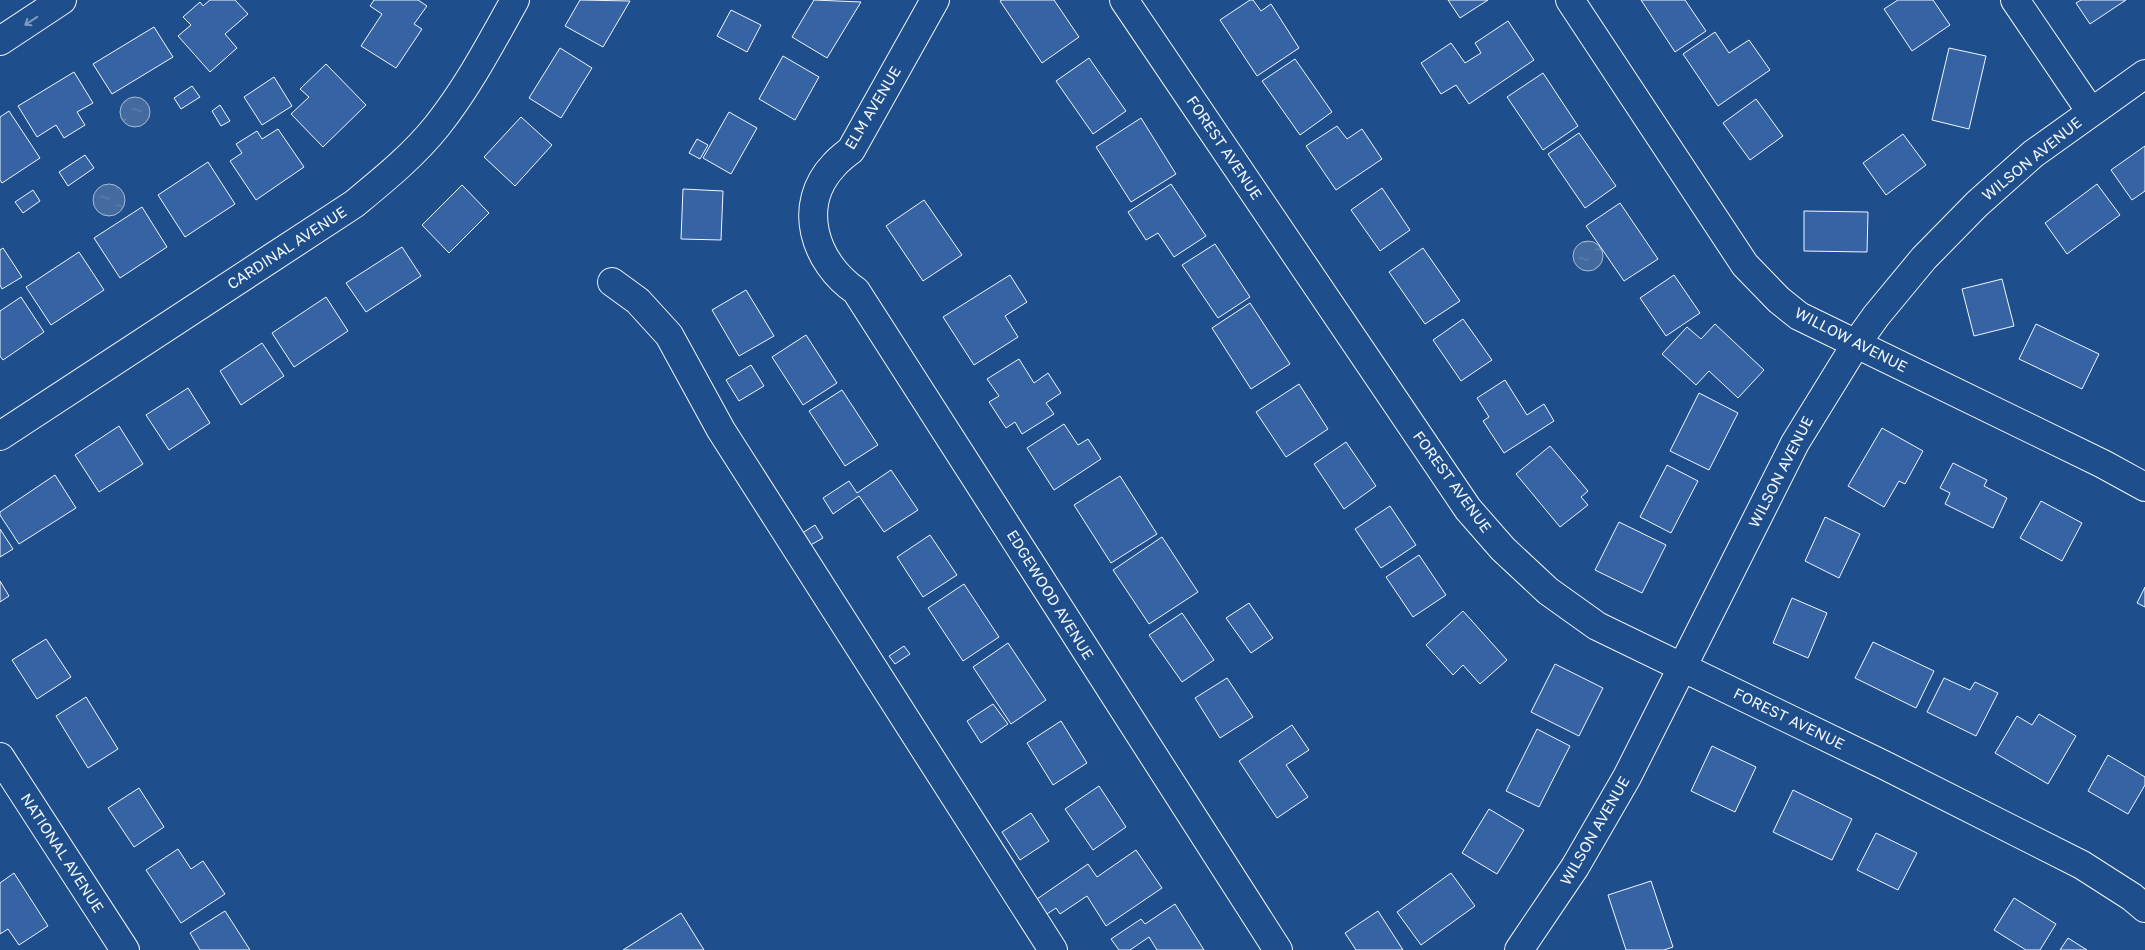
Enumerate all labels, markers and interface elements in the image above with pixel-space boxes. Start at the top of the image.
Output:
one-way arrow [24,15,38,26]
street label: ELM AVENUE [840,63,904,152]
street label: FOREST AVENUE [1183,92,1266,203]
street label: WILSON AVENUE [1978,113,2085,204]
street label: CARDINAL AVENUE [223,202,349,292]
street label: WILLOW AVENUE [1792,303,1911,375]
street label: WILSON AVENUE [1744,413,1816,530]
street label: FOREST AVENUE [1410,427,1496,536]
street label: EDGEWOOD AVENUE [1004,526,1098,663]
street label: FOREST AVENUE [1731,683,1848,753]
street label: WILSON AVENUE [1556,773,1633,888]
street label: NATIONAL AVENUE [18,789,108,915]

